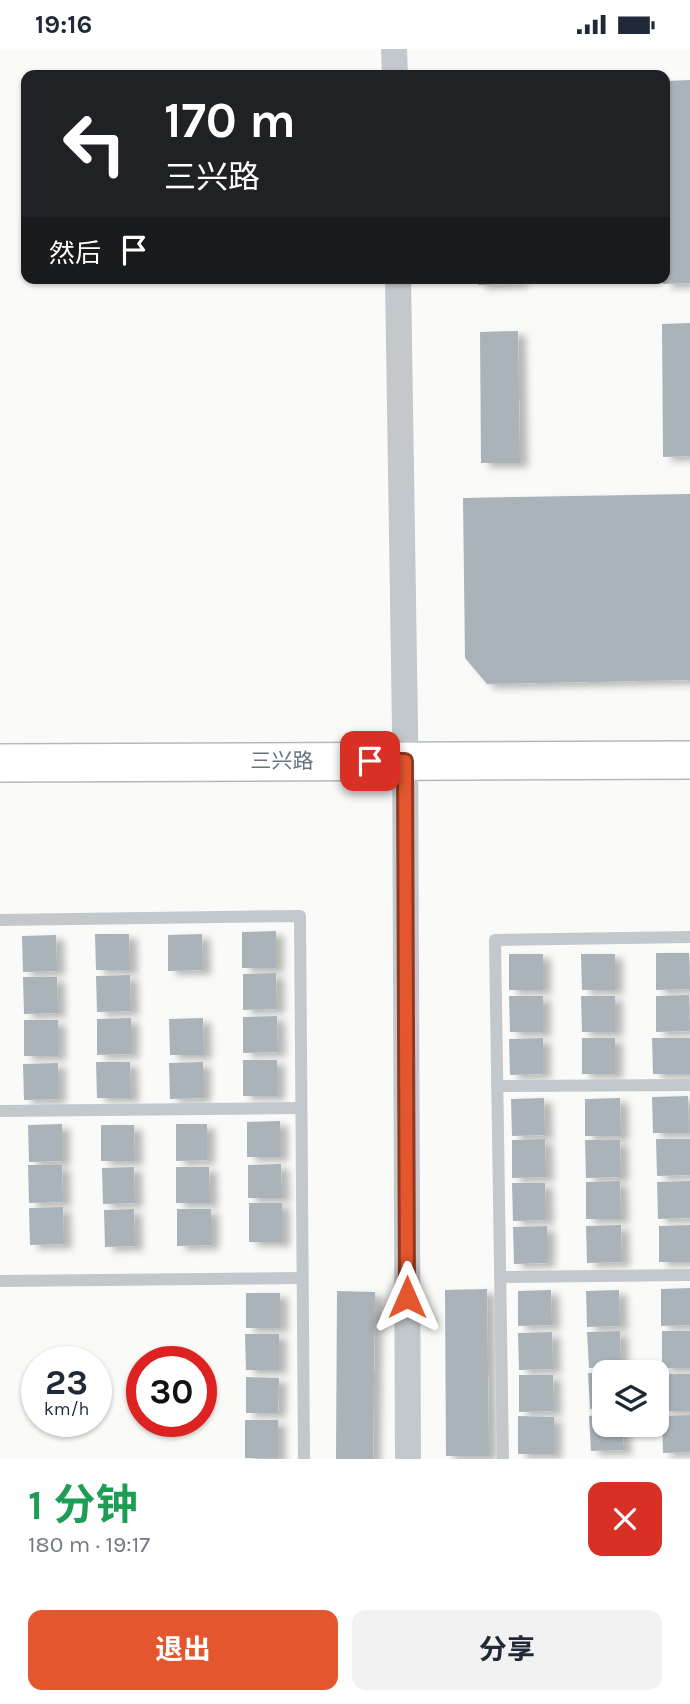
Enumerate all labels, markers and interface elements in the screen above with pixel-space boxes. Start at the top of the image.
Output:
text: 19:16 [35,9,92,40]
text: 170 m [164,92,296,149]
icon: left [49,98,140,189]
text: 三兴路 [164,159,260,196]
icon: arrive [115,231,153,269]
text: 然后 [49,238,101,269]
pin [340,731,400,791]
icon: arrive [351,742,389,780]
street label: 三兴路 [251,749,314,773]
position arrow [370,1260,444,1334]
speed limit sign: 30 [126,1346,217,1437]
map controls [592,1360,669,1437]
button: layers [592,1360,669,1437]
text: 23 [45,1362,88,1403]
text: km/h [44,1398,89,1420]
text: 1 分钟 [28,1480,138,1530]
button: close [588,1482,662,1556]
text: 180 m · 19:17 [28,1531,150,1558]
button: 退出 [28,1610,338,1690]
button: 分享 [352,1610,662,1690]

